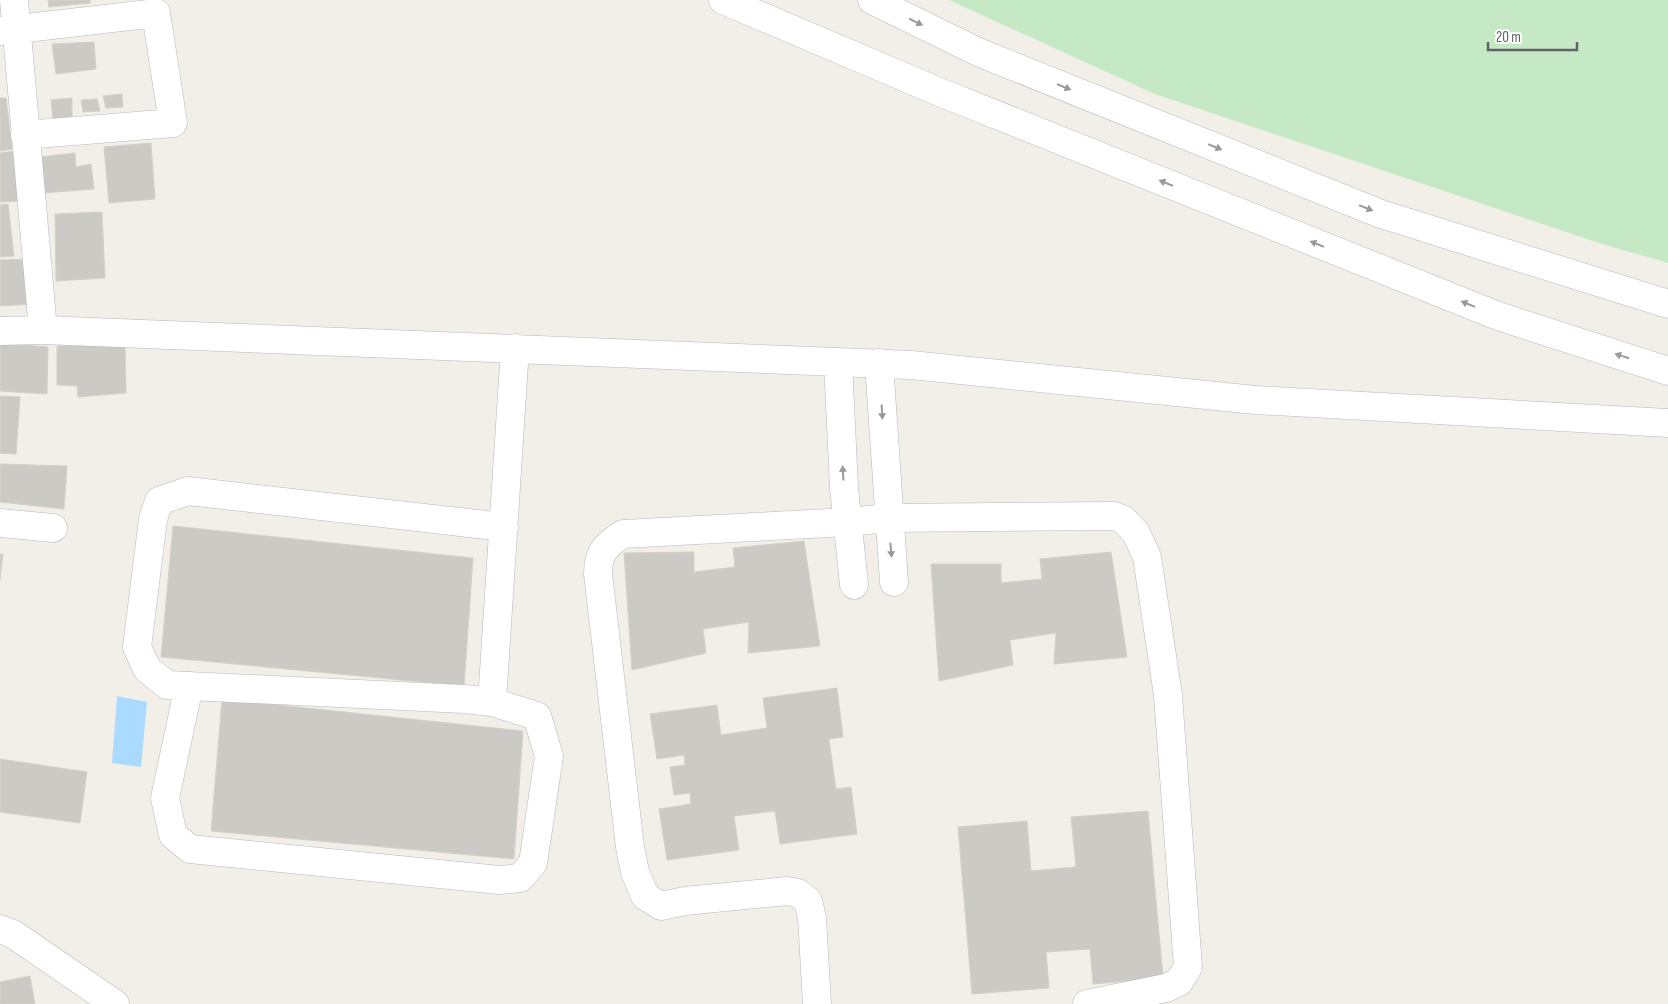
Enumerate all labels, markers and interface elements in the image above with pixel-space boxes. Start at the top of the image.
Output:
one-way arrow [909,18,923,26]
scale bar [1488,20,1577,52]
text: 20 m [1496,28,1521,47]
one-way arrow [1057,84,1072,91]
one-way arrow [1208,144,1222,152]
one-way arrow [1158,179,1173,187]
one-way arrow [1359,204,1374,212]
one-way arrow [1310,239,1324,247]
one-way arrow [1460,300,1475,308]
one-way arrow [1614,352,1629,359]
one-way arrow [878,404,886,420]
one-way arrow [839,465,847,481]
one-way arrow [887,542,895,558]

